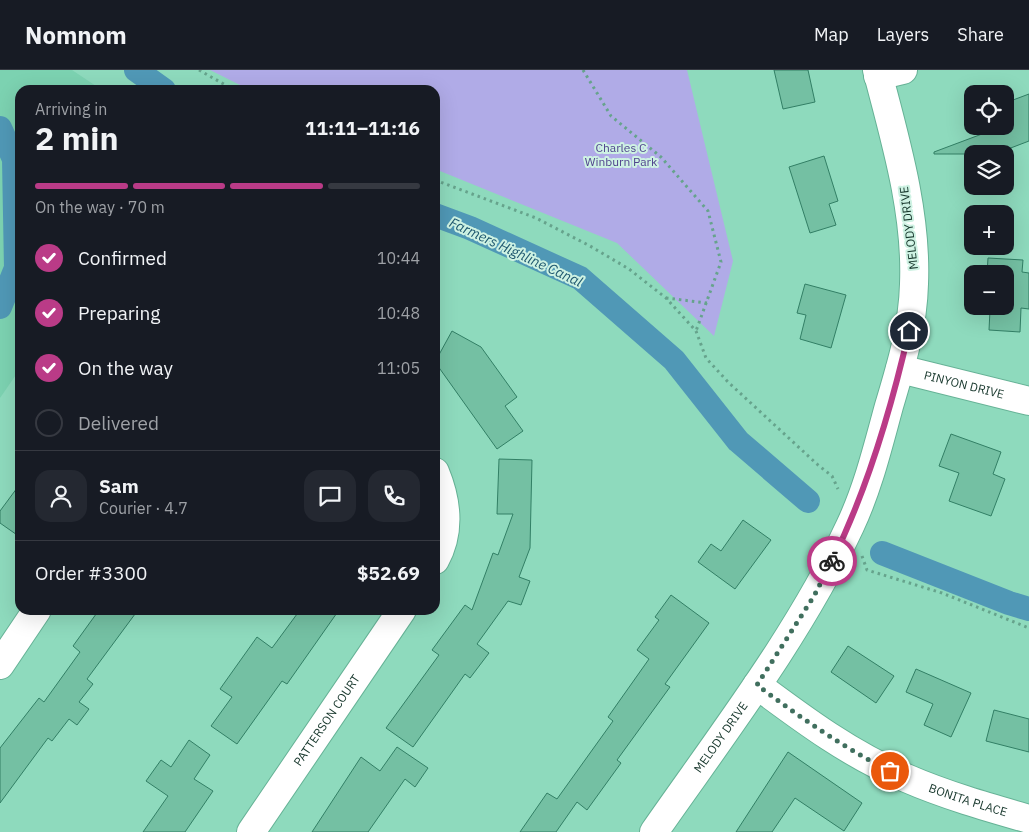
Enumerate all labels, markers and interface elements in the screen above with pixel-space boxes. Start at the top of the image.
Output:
text: Nomnom [25,19,127,51]
text: Map [814,23,849,46]
text: Layers [877,23,929,46]
text: Share [957,23,1004,46]
map controls [964,85,1014,315]
button: locate [964,85,1014,135]
text: Arriving in [35,99,107,119]
text: 11:11–11:16 [305,116,420,140]
text: 2 min [35,117,119,159]
park label: Charles C Winburn Park [585,140,658,169]
button: layers [964,145,1014,195]
street label: MELODY DRIVE [896,186,921,270]
text: On the way · 70 m [35,197,165,217]
button: + [964,205,1014,255]
water label: Farmers Highline Canal [447,213,586,291]
icon: check [35,244,63,272]
text: Confirmed [78,246,167,270]
text: 10:44 [377,248,420,268]
button: − [964,265,1014,315]
icon: check [35,299,63,327]
text: Preparing [78,301,160,325]
text: 10:48 [377,303,420,323]
pin [888,310,930,352]
icon: home [895,317,923,345]
icon: check [35,354,63,382]
text: On the way [78,356,173,380]
text: 11:05 [377,358,420,378]
street label: PINYON DRIVE [923,367,1006,402]
text: Delivered [78,411,159,435]
button: person [35,470,87,522]
button: chat [304,470,356,522]
button: phone [368,470,420,522]
text: Sam [99,474,139,498]
text: Courier · 4.7 [99,498,188,518]
courier [807,536,857,586]
icon: bike [818,547,846,575]
text: Order #3300 [35,561,147,585]
text: $52.69 [357,561,420,585]
street label: PATTERSON COURT [290,671,363,769]
street label: MELODY DRIVE [690,699,751,775]
pin [869,750,911,792]
icon: bag [876,757,904,785]
street label: BONITA PLACE [927,780,1009,819]

